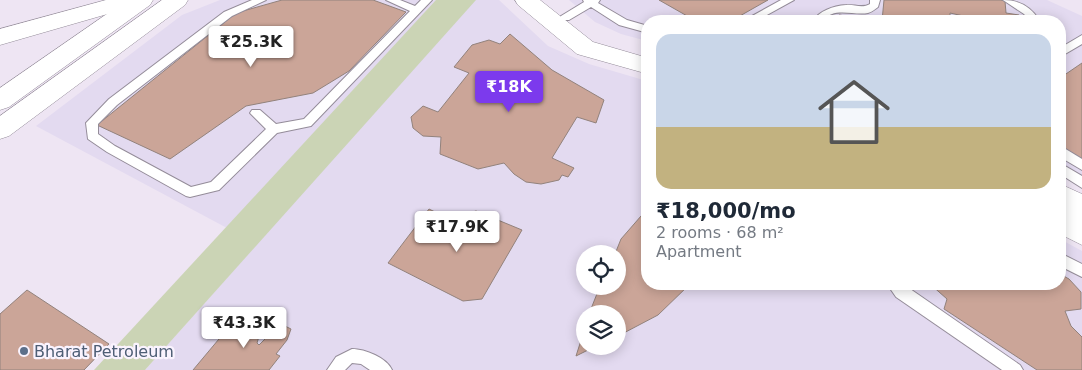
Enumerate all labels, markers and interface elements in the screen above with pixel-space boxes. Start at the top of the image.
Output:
pin: ₹25.3K [210,26,292,68]
text: ₹25.3K [219,32,283,51]
icon: home [809,67,899,157]
pin: ₹18K [479,70,539,113]
text: ₹18K [486,77,532,96]
text: ₹18,000/mo [656,199,796,223]
pin: ₹17.9K [416,210,498,253]
text: ₹17.9K [425,217,489,236]
text: 2 rooms · 68 m² [656,223,784,242]
text: Apartment [656,242,742,261]
map controls [576,245,626,355]
button: locate [576,245,626,295]
button: layers [576,305,626,355]
pin: ₹43.3K [203,306,285,349]
text: ₹43.3K [212,313,276,332]
place label: Bharat Petroleum [34,342,174,361]
marker: Bharat Petroleum [18,345,30,357]

